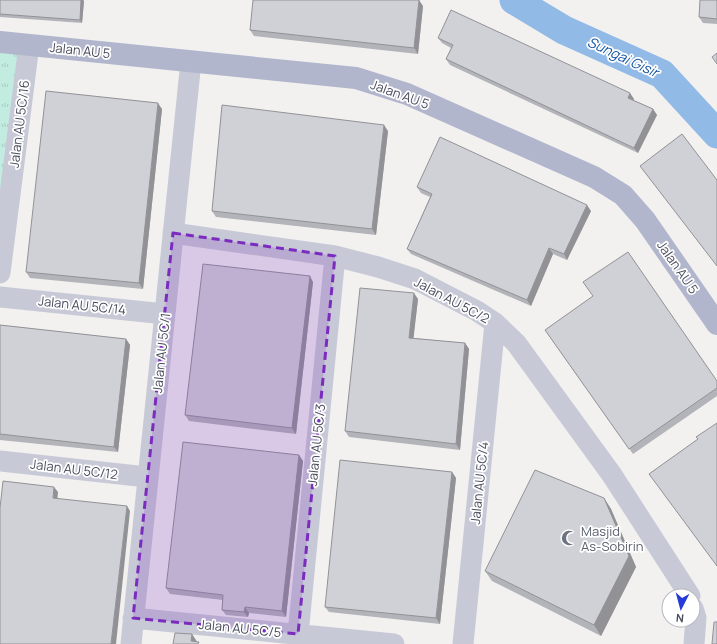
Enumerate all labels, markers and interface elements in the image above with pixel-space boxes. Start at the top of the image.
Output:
water label: Sungai Gisir [585,32,664,82]
street label: Jalan AU 5 [49,38,111,62]
street label: Jalan AU 5 [368,75,432,113]
street label: Jalan AU 5C/16 [5,79,33,169]
street label: Jalan AU 5 [653,237,703,297]
street label: Jalan AU 5C/2 [411,273,493,327]
street label: Jalan AU 5C/14 [37,291,127,319]
street label: Jalan AU 5C/1 [148,312,174,394]
street label: Jalan AU 5C/3 [303,403,329,487]
street label: Jalan AU 5C/4 [466,440,492,525]
street label: Jalan AU 5C/12 [29,455,119,483]
place label: Masjid As-Sobirin [581,522,643,555]
mosque icon: Masjid As-Sobirin [560,529,578,547]
north arrow [661,588,701,628]
text: N [675,611,685,626]
street label: Jalan AU 5C/5 [198,615,282,641]

